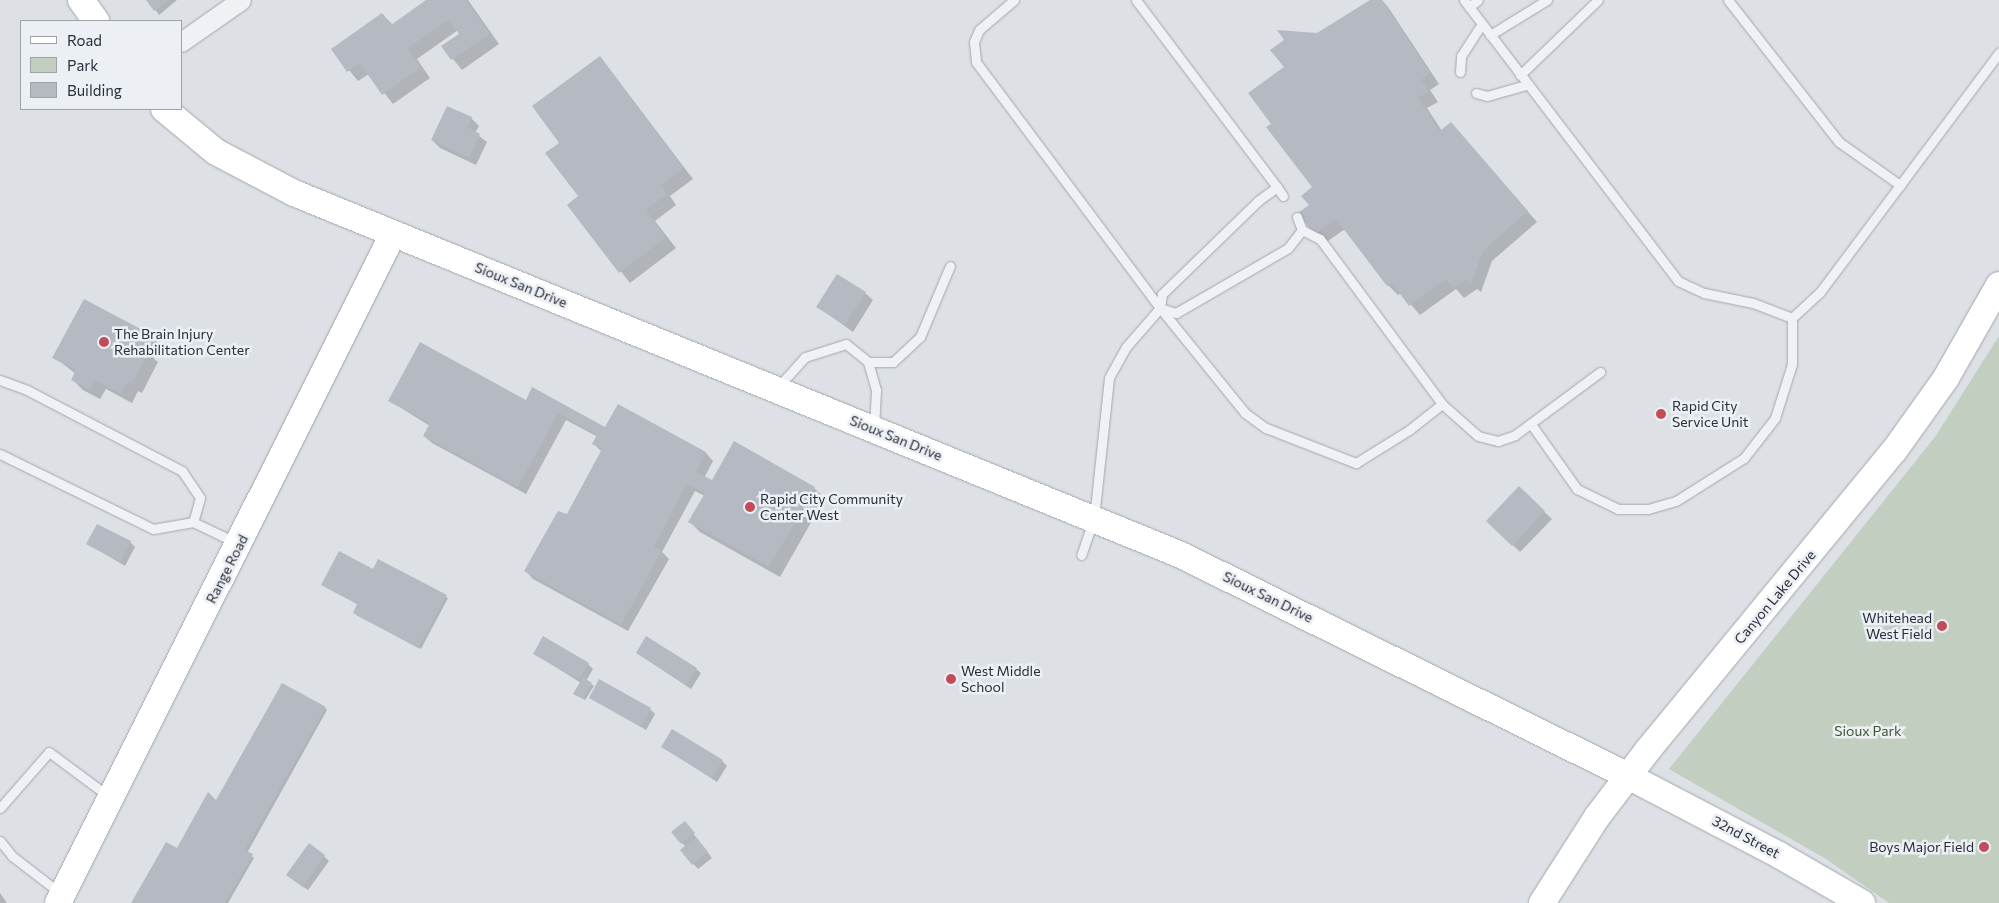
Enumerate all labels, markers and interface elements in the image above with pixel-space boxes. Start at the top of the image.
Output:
legend [20,20,182,110]
text: Road [67,31,102,49]
text: Park [67,56,98,74]
text: Building [67,81,122,99]
street label: Sioux San Drive [472,259,570,311]
place label: The Brain Injury Rehabilitation Center [114,326,250,358]
marker: The Brain Injury Rehabilitation Center [98,336,110,348]
place label: Rapid City Service Unit [1672,398,1749,431]
marker: Rapid City Service Unit [1654,407,1668,421]
street label: Sioux San Drive [847,412,945,464]
place label: Rapid City Community Center West [760,491,903,524]
marker: Rapid City Community Center West [744,501,756,513]
street label: Range Road [203,532,251,606]
street label: Canyon Lake Drive [1731,547,1819,647]
street label: Sioux San Drive [1220,568,1316,626]
place label: Whitehead West Field [1862,610,1932,642]
marker: Whitehead West Field [1936,620,1948,632]
place label: West Middle School [961,663,1041,696]
marker: West Middle School [945,673,957,685]
park label: Sioux Park [1834,723,1902,739]
street label: 32nd Street [1709,812,1783,862]
place label: Boys Major Field [1869,839,1974,855]
marker: Boys Major Field [1978,841,1990,853]

